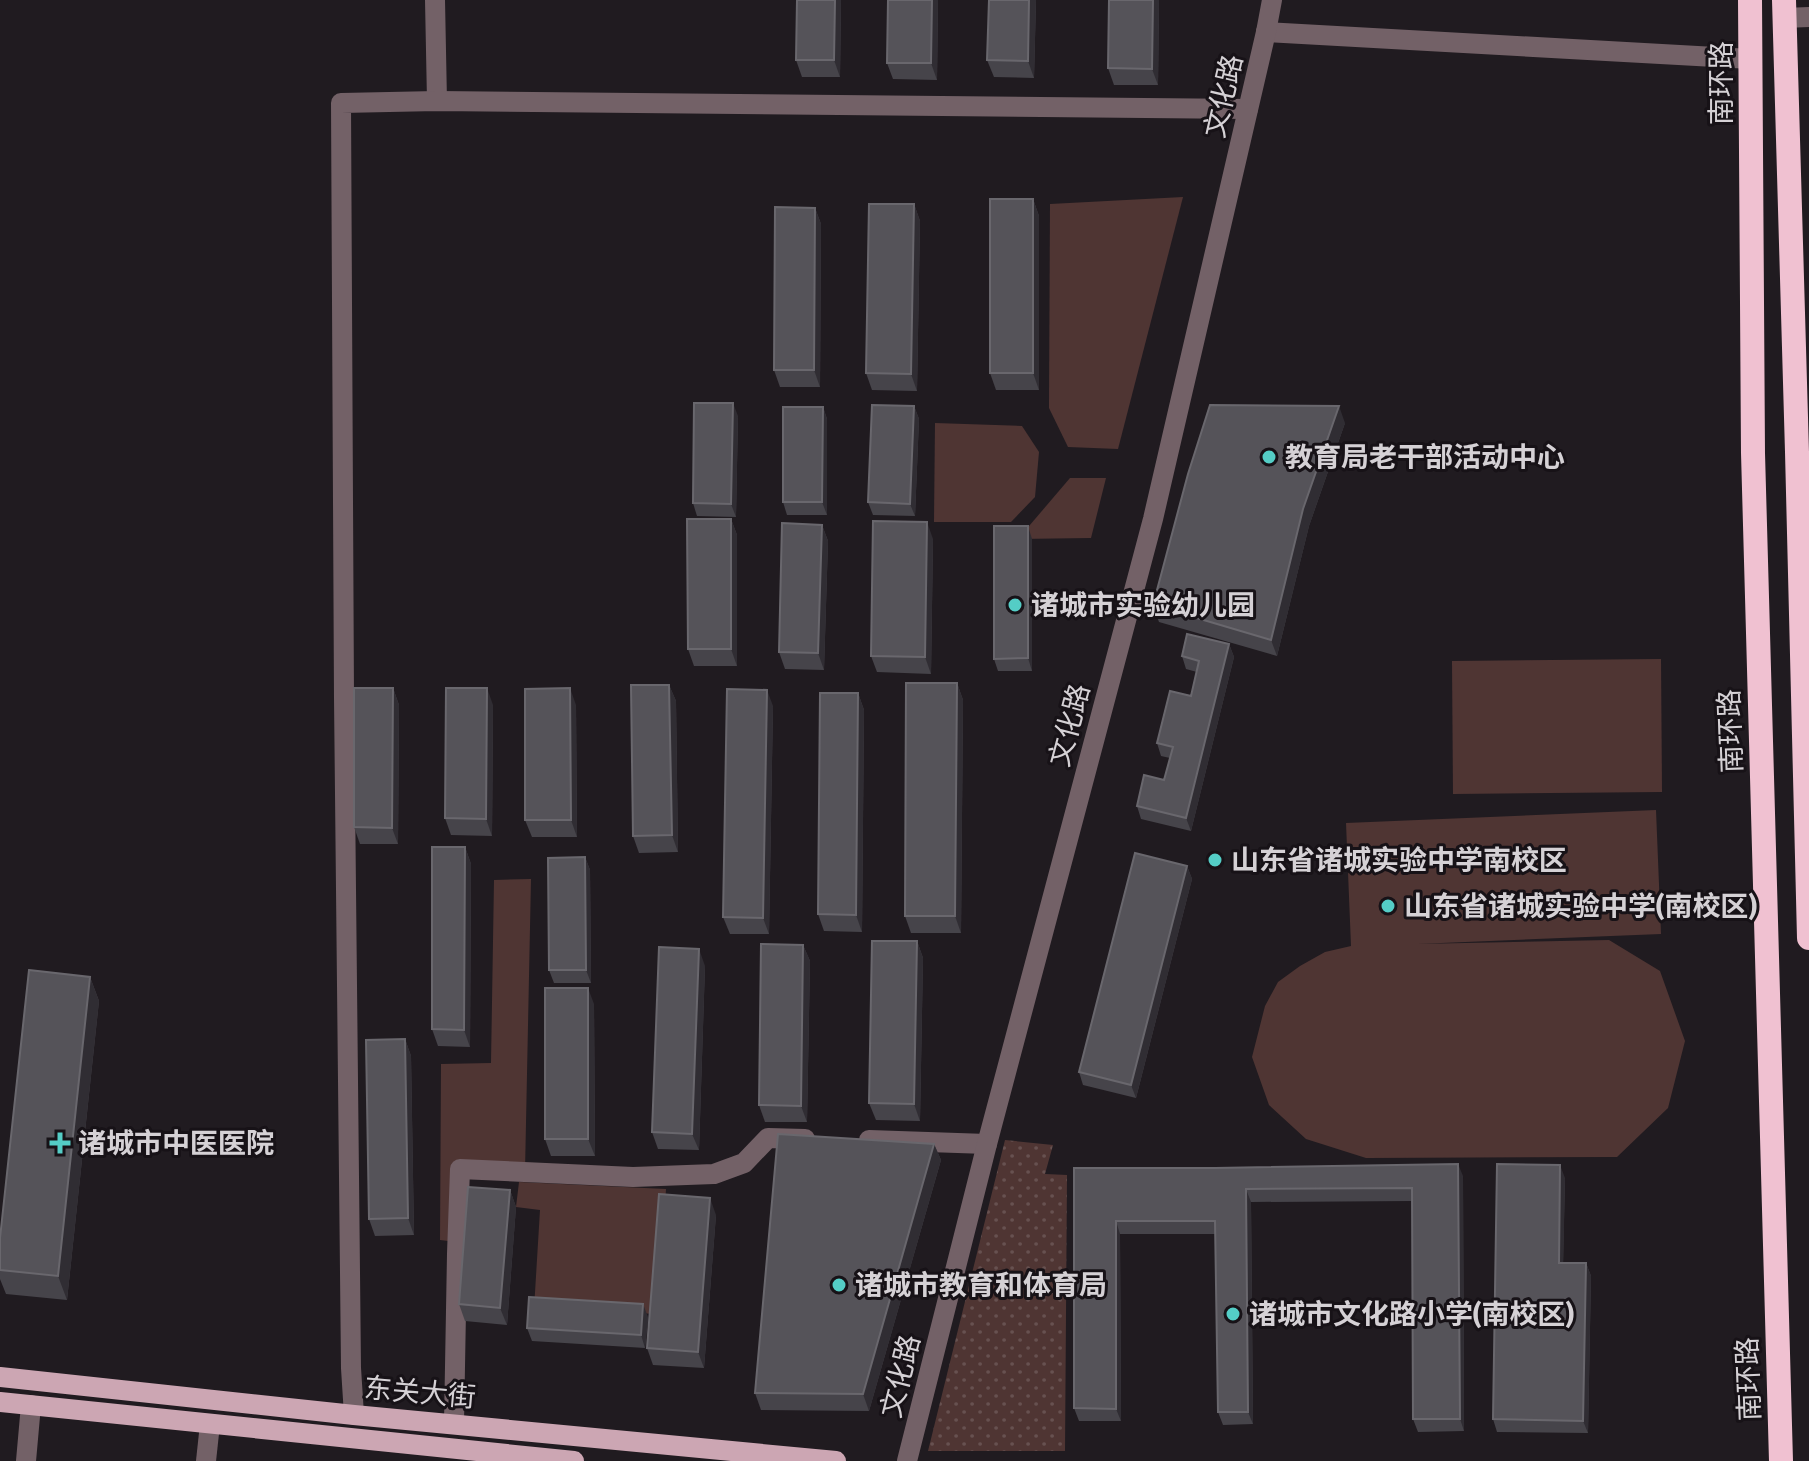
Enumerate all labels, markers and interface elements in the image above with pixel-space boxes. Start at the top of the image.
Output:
street label: 南环路 [1705,41,1738,125]
street label: 文化路 [1198,51,1249,141]
place label: 教育局老干部活动中心 [1285,441,1565,474]
marker: 教育局老干部活动中心 [1260,448,1278,466]
place label: 诸城市实验幼儿园 [1031,589,1255,622]
marker: 诸城市实验幼儿园 [1006,596,1024,614]
street label: 文化路 [1043,680,1096,770]
street label: 南环路 [1713,688,1748,774]
place label: 山东省诸城实验中学南校区 [1231,844,1567,877]
marker: 山东省诸城实验中学南校区 [1206,851,1224,869]
place label: 山东省诸城实验中学(南校区) [1404,890,1757,923]
marker: 山东省诸城实验中学(南校区) [1379,897,1397,915]
place label: 诸城市中医医院 [78,1127,274,1160]
marker: 诸城市中医医院 [49,1132,71,1154]
place label: 诸城市教育和体育局 [855,1269,1107,1302]
marker: 诸城市教育和体育局 [830,1276,848,1294]
place label: 诸城市文化路小学(南校区) [1249,1298,1574,1331]
marker: 诸城市文化路小学(南校区) [1224,1305,1242,1323]
street label: 文化路 [874,1331,927,1421]
street label: 南环路 [1731,1336,1766,1422]
street label: 东关大街 [363,1371,477,1414]

